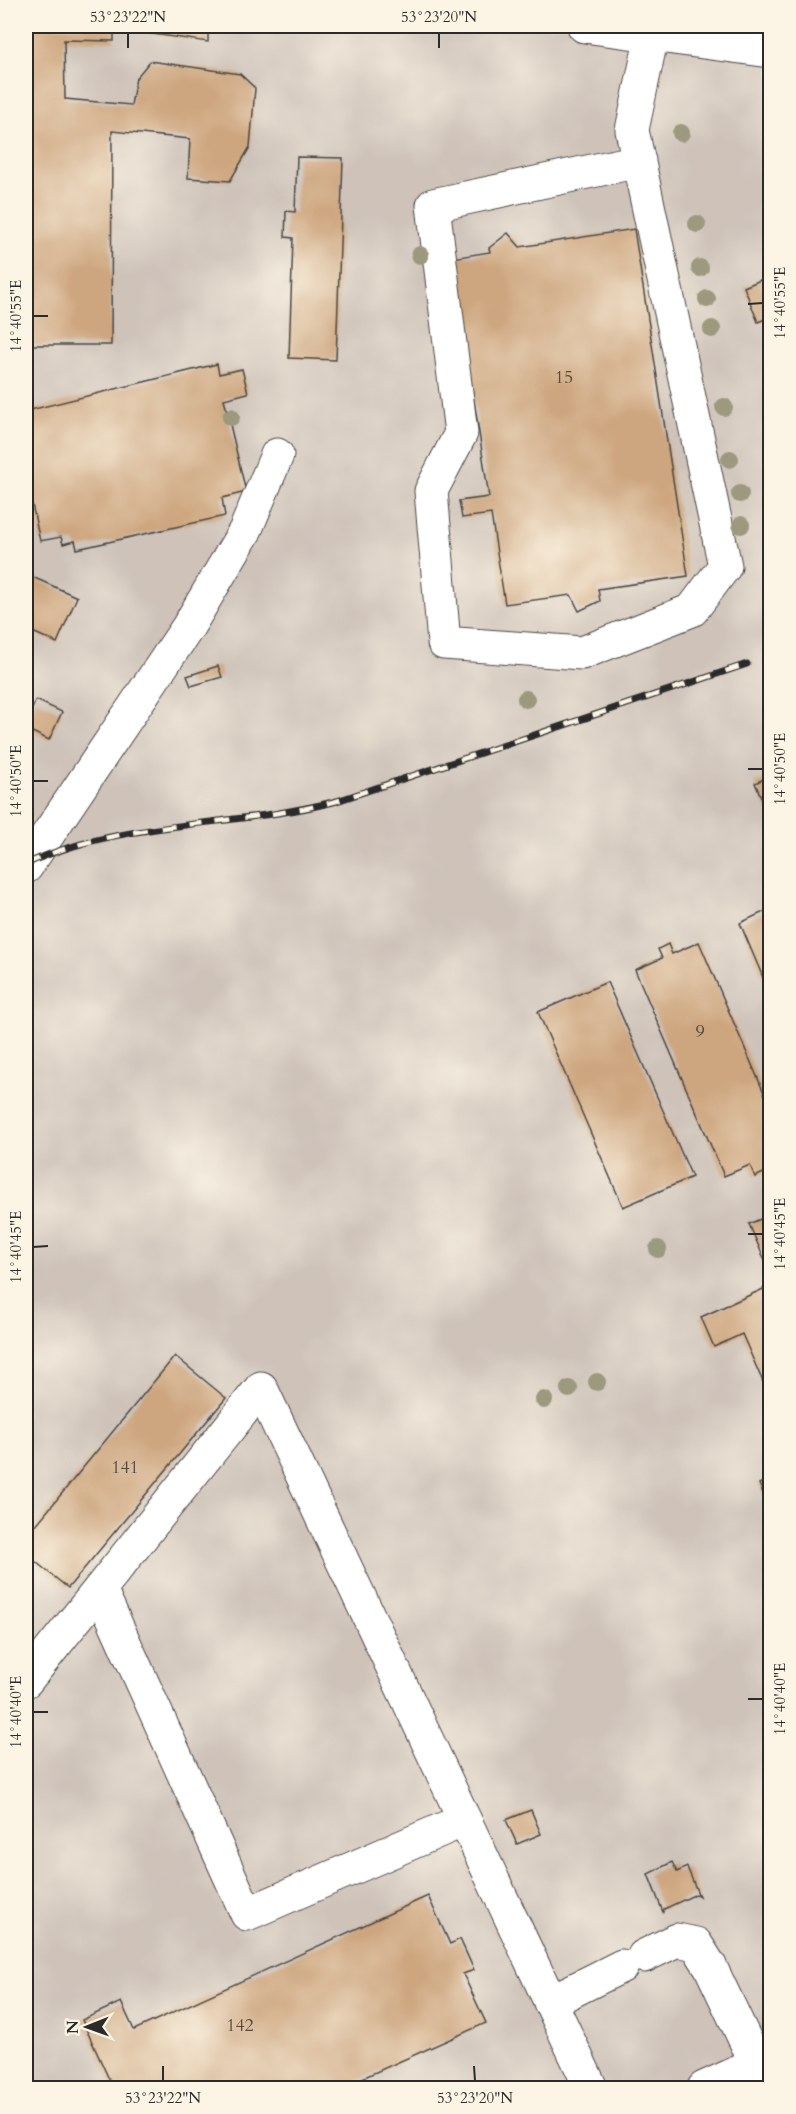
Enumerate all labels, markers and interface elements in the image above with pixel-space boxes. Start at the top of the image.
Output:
text: 53°23'22"N [90,7,166,27]
text: 53°23'20"N [401,7,477,27]
text: 14°40'55"E [770,267,790,339]
text: 14°40'55"E [6,280,26,352]
house number: 15 [555,365,573,390]
text: 14°40'50"E [770,733,790,805]
text: 14°40'50"E [6,745,26,817]
house number: 9 [695,1019,705,1044]
text: 14°40'45"E [770,1198,790,1270]
text: 14°40'45"E [6,1211,26,1283]
house number: 141 [111,1455,139,1480]
text: 14°40'40"E [770,1663,790,1735]
text: 14°40'40"E [6,1676,26,1748]
north arrow [57,1997,117,2057]
house number: 142 [226,2013,254,2038]
text: N [62,2020,84,2034]
text: 53°23'22"N [125,2088,201,2108]
text: 53°23'20"N [437,2088,513,2108]

